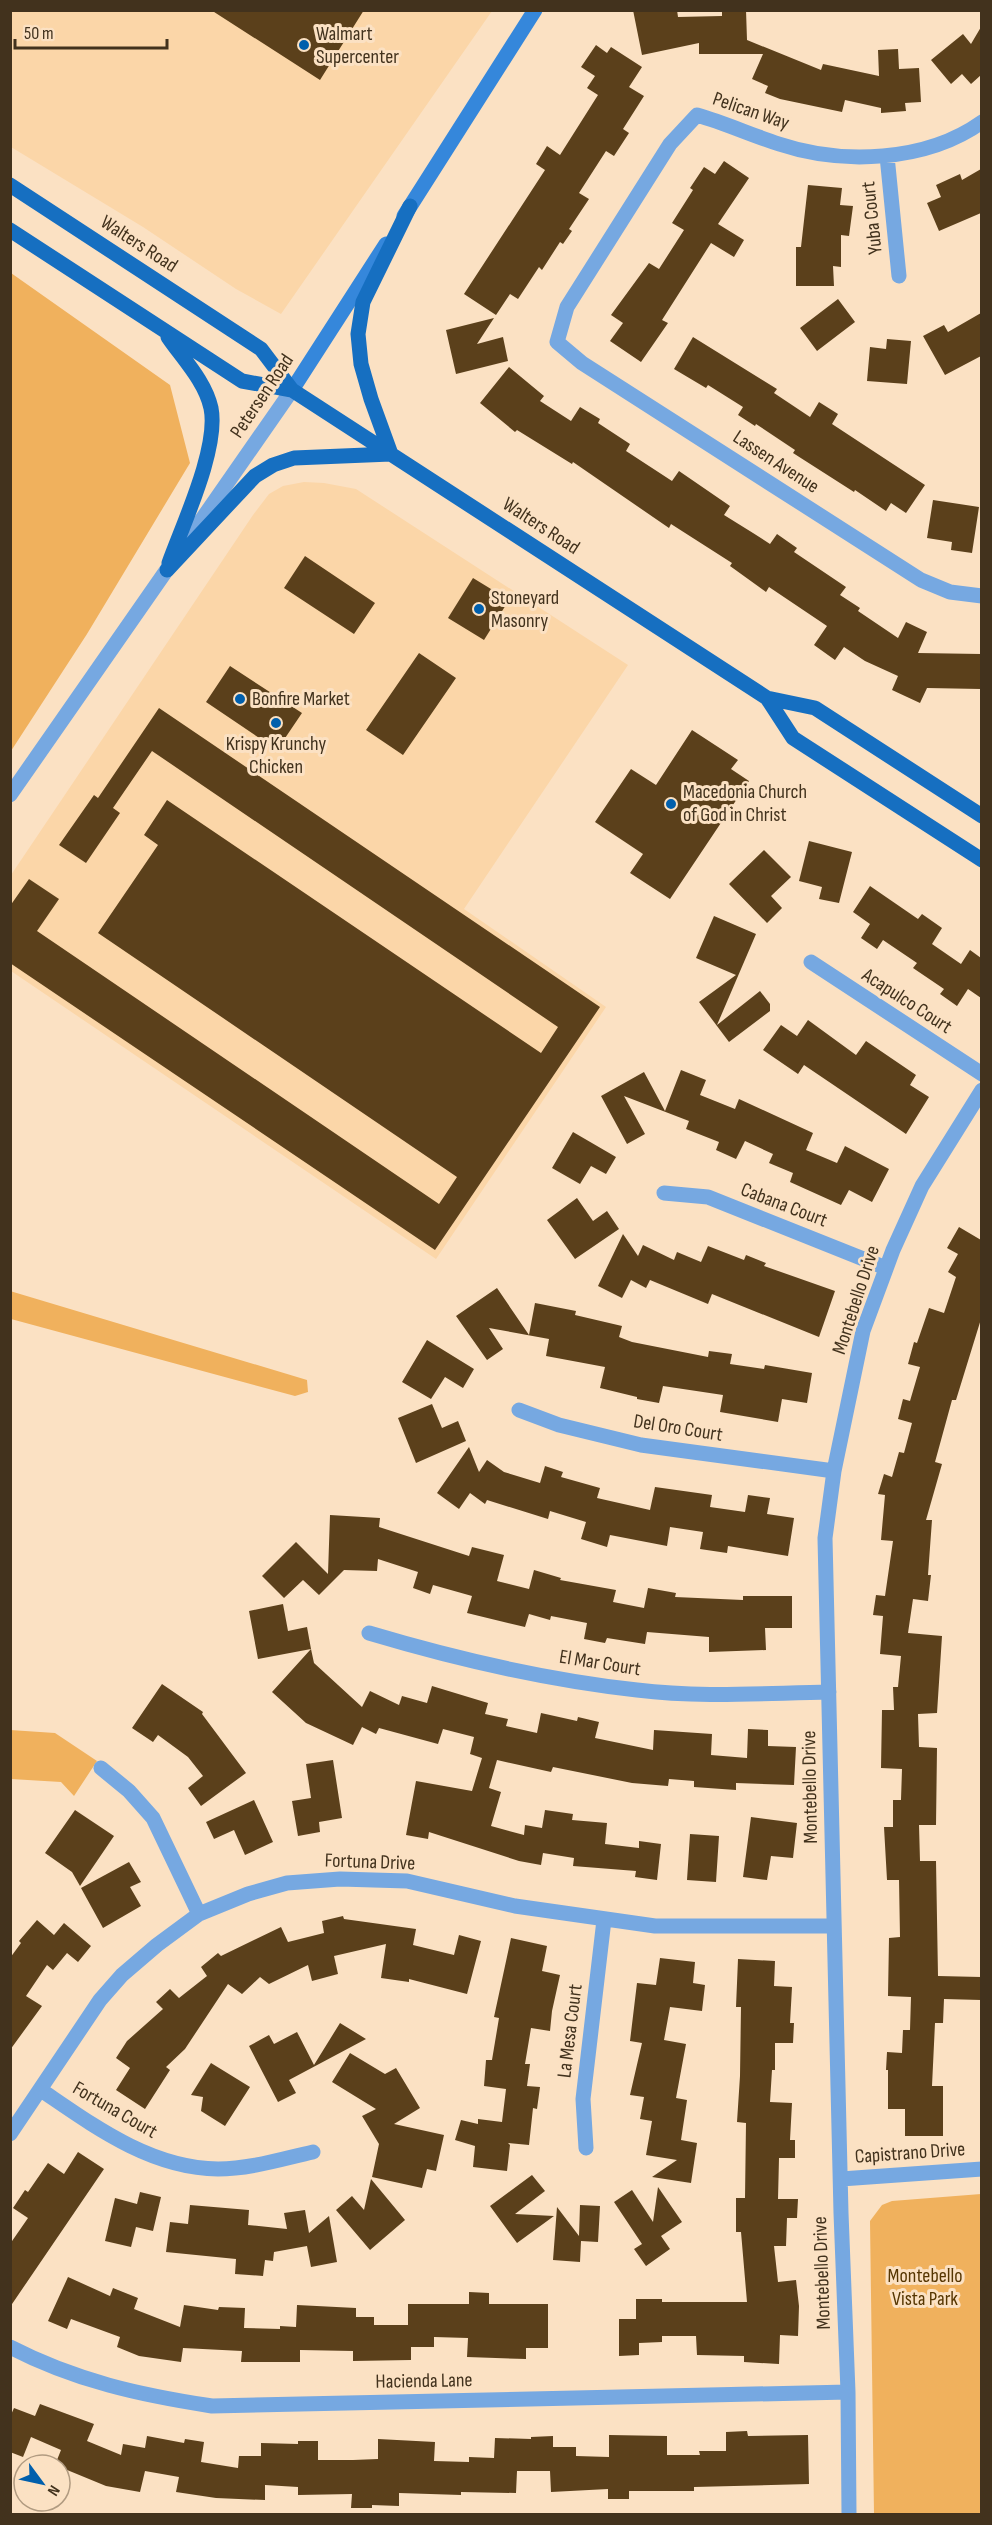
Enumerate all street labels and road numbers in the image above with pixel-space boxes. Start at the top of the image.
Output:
street label: Pelican Way [710,87,793,135]
street label: Yuba Court [856,180,888,256]
street label: Walters Road [96,210,182,278]
street label: Petersen Road [225,349,299,443]
street label: Lassen Avenue [728,425,824,499]
street label: Walters Road [498,492,584,560]
street label: Acapulco Court [857,963,956,1039]
street label: Cabana Court [737,1178,831,1232]
street label: Montebello Drive [827,1243,885,1357]
street label: Del Oro Court [632,1409,724,1447]
street label: El Mar Court [558,1645,642,1681]
street label: Montebello Drive [797,1730,823,1844]
street label: Fortuna Drive [324,1848,416,1876]
street label: La Mesa Court [552,1983,588,2079]
street label: Fortuna Court [68,2076,162,2144]
street label: Capistrano Drive [854,2137,966,2169]
street label: Montebello Drive [808,2216,836,2330]
street label: Hacienda Lane [375,2368,473,2394]

